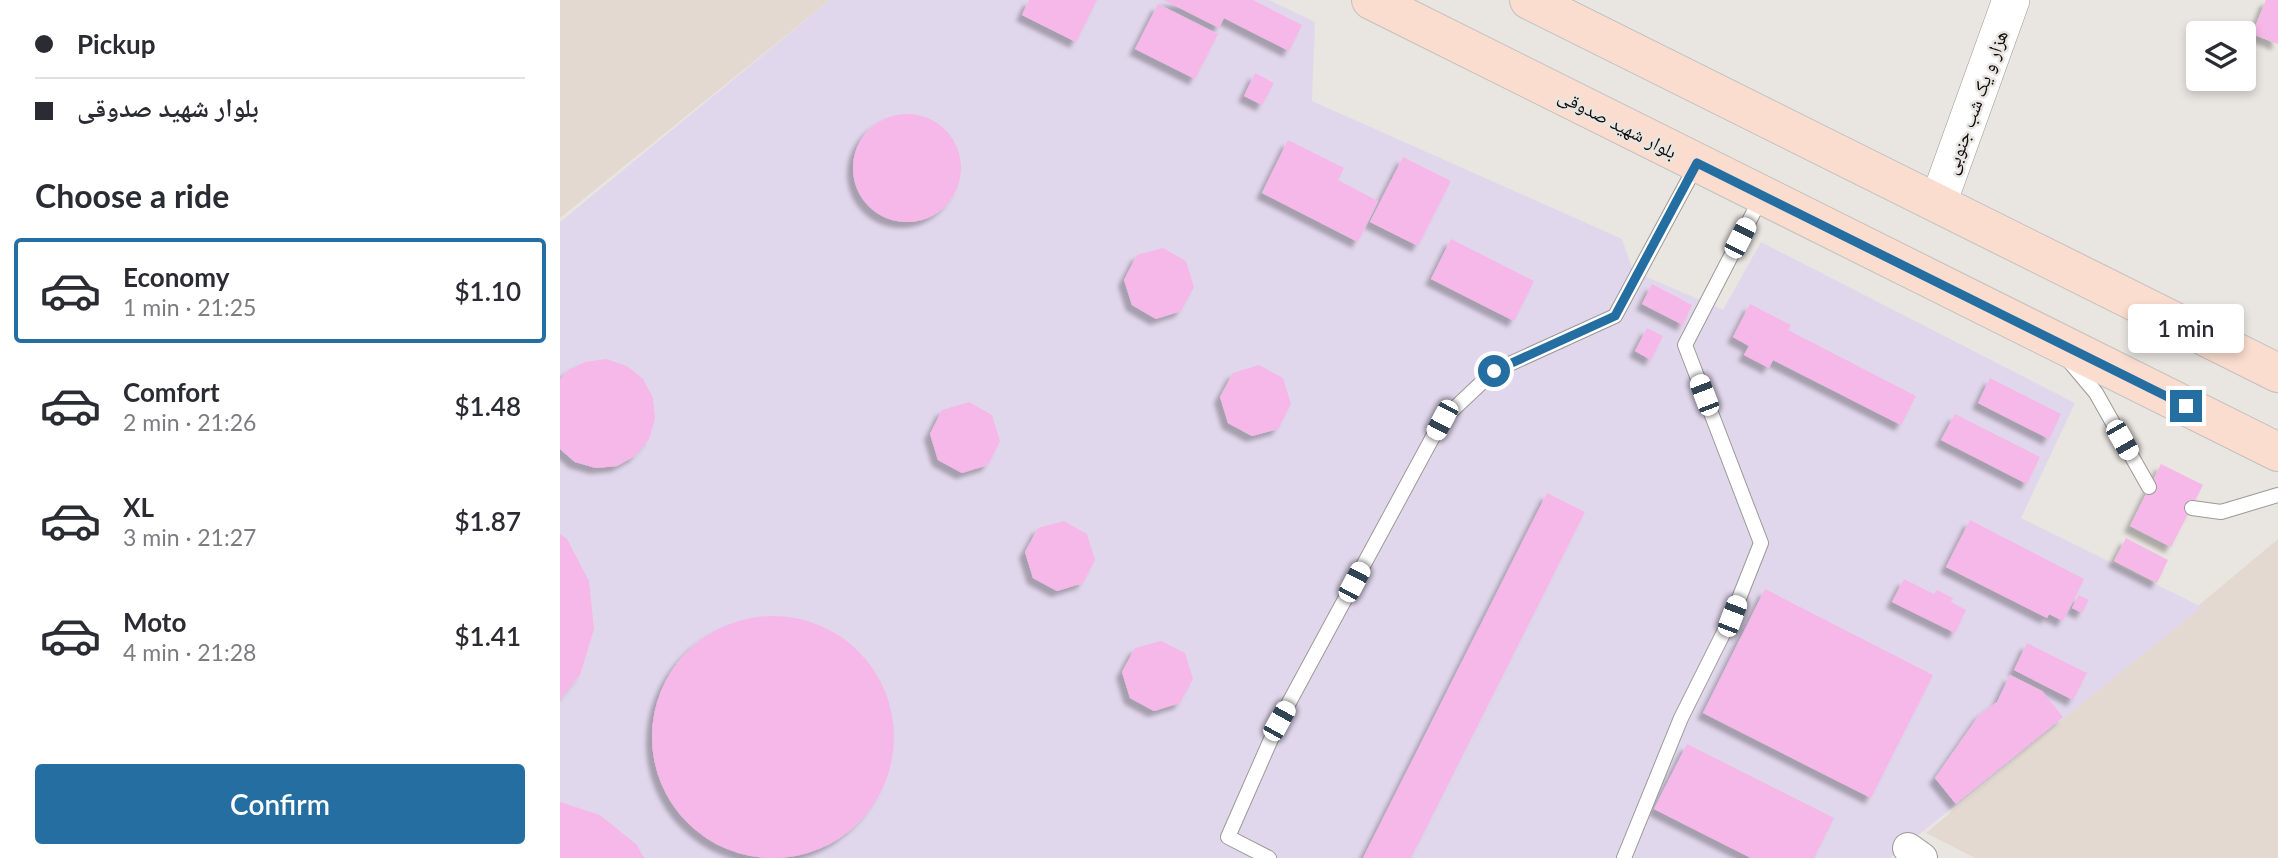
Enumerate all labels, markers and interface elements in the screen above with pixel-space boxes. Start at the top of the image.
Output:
map controls [2186,21,2256,91]
button: layers [2186,21,2256,91]
street label: هزار و یک شب جنوبی [1938,27,2013,178]
text: Pickup [77,28,156,60]
street label: بلوار شهید صدوقی [1554,83,1681,164]
text: بلوار شهید صدوقی [77,91,259,123]
text: Choose a ride [35,176,229,215]
car [1722,215,1759,261]
icon: car [39,259,102,322]
text: Economy [123,261,229,293]
text: $1.10 [455,275,521,307]
text: 1 min · 21:25 [123,293,256,321]
callout: 1 min [2128,304,2244,354]
text: 1 min [2158,314,2214,342]
route start [1478,355,1510,387]
car [1687,372,1722,418]
icon: car [39,374,102,437]
text: Comfort [123,376,220,408]
text: $1.48 [455,390,521,422]
route end [2170,390,2202,422]
car [1423,397,1462,443]
text: 2 min · 21:26 [123,408,256,436]
car [2103,417,2142,463]
icon: car [39,489,102,552]
text: XL [123,491,154,523]
text: $1.87 [455,505,521,537]
text: 3 min · 21:27 [123,523,256,551]
car [1335,559,1374,605]
car [1715,593,1750,639]
icon: car [39,604,102,667]
text: Moto [123,606,186,638]
text: $1.41 [455,620,521,652]
text: 4 min · 21:28 [123,638,256,666]
car [1260,698,1299,744]
button: Confirm [35,764,525,844]

